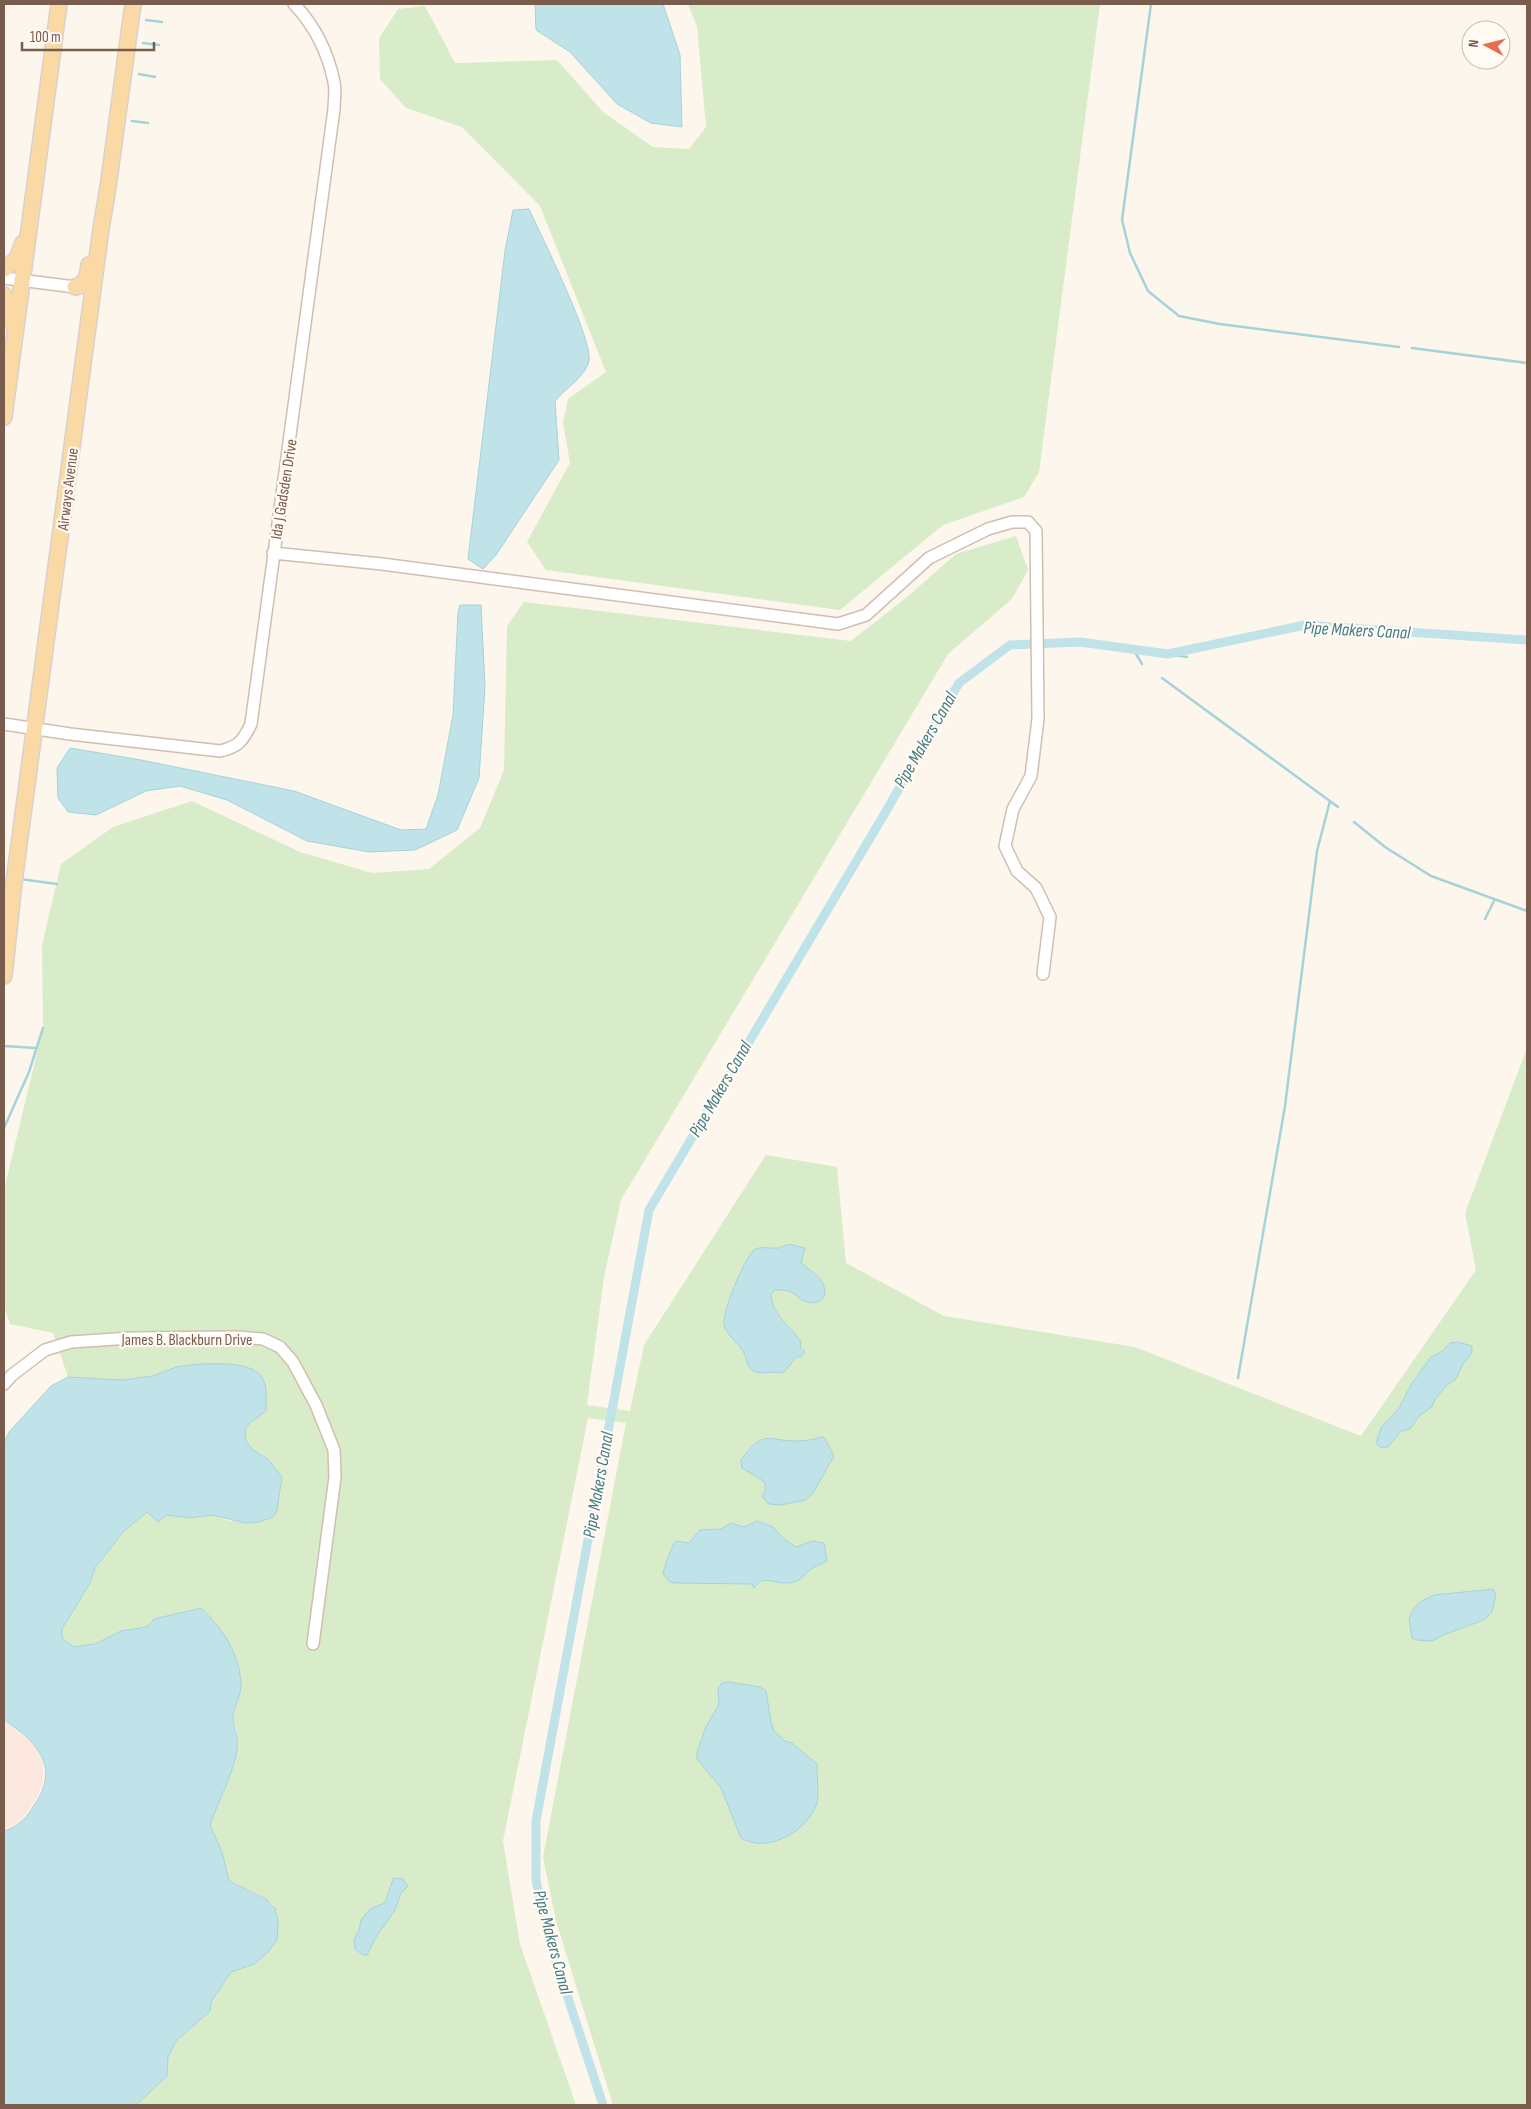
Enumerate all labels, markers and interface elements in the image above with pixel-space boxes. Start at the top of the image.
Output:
scale bar [22,20,155,52]
north arrow [1461,20,1511,70]
text: 100 m [30,28,61,47]
text: N [1465,39,1482,48]
street label: Ida J Gadsden Drive [267,438,302,541]
street label: Airways Avenue [54,447,83,533]
water label: Pipe Makers Canal [1303,617,1412,644]
water label: Pipe Makers Canal [890,688,962,792]
water label: Pipe Makers Canal [685,1037,757,1141]
street label: James B. Blackburn Drive [121,1331,252,1350]
water label: Pipe Makers Canal [579,1430,618,1540]
water label: Pipe Makers Canal [529,1888,577,1997]

